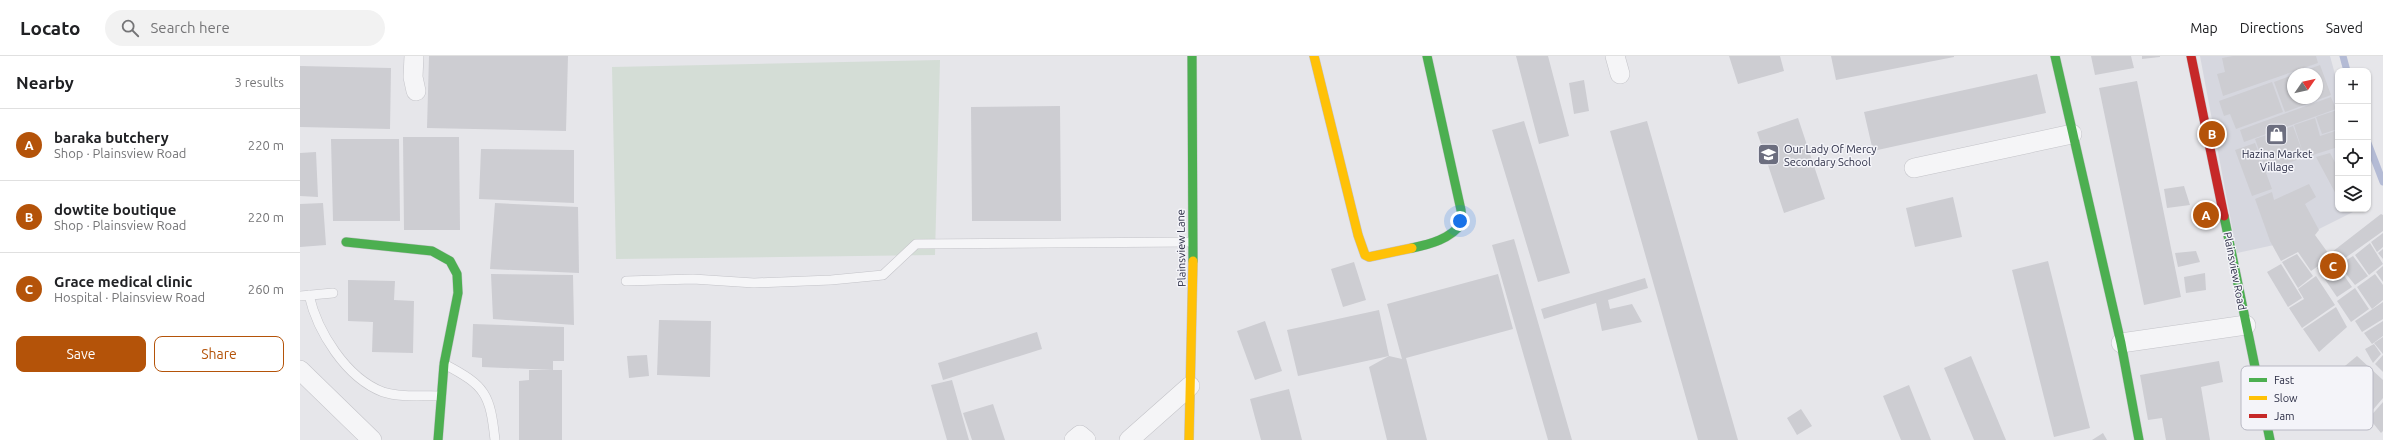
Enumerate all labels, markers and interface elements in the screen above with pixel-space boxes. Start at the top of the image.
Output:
search box [105,10,385,46]
text: Locato [20,17,81,39]
icon: search [119,17,141,39]
text: Search here [151,19,230,36]
text: Map [2190,20,2218,36]
text: Directions [2240,20,2304,36]
text: Saved [2326,20,2363,36]
north arrow [2287,68,2323,104]
map controls [2335,68,2371,212]
button: + [2335,68,2371,104]
text: Nearby [16,73,74,92]
text: 3 results [234,75,284,89]
button: − [2335,104,2371,140]
pin: B [2199,119,2225,149]
shop icon: Hazina Market Village [2264,121,2290,147]
text: baraka butchery [54,129,169,146]
text: A [24,138,34,152]
text: 220 m [248,138,284,152]
button: locate [2335,140,2371,176]
school or university icon: Our Lady Of Mercy Secondary School [1755,142,1781,168]
place label: Our Lady Of Mercy Secondary School [1784,143,1877,168]
text: Shop · Plainsview Road [54,146,186,160]
place label: Hazina Market Village [2242,148,2313,173]
button: layers [2335,176,2371,212]
pin: A [2193,200,2219,230]
text: dowtite boutique [54,201,177,218]
street label: Plainsview Lane [1174,209,1188,287]
text: B [25,210,33,224]
text: 220 m [248,210,284,224]
your location [1450,211,1470,231]
text: Shop · Plainsview Road [54,218,186,232]
street label: Plainsview Road [2222,231,2248,311]
pin: C [2320,251,2346,281]
text: Grace medical clinic [54,273,192,290]
text: C [25,282,33,296]
text: 260 m [248,282,284,296]
text: Hospital · Plainsview Road [54,290,205,304]
button: Save [16,336,146,372]
button: Share [154,336,284,372]
legend [2241,366,2373,430]
text: Fast [2274,374,2295,386]
text: Slow [2274,392,2298,404]
text: Jam [2274,410,2295,422]

